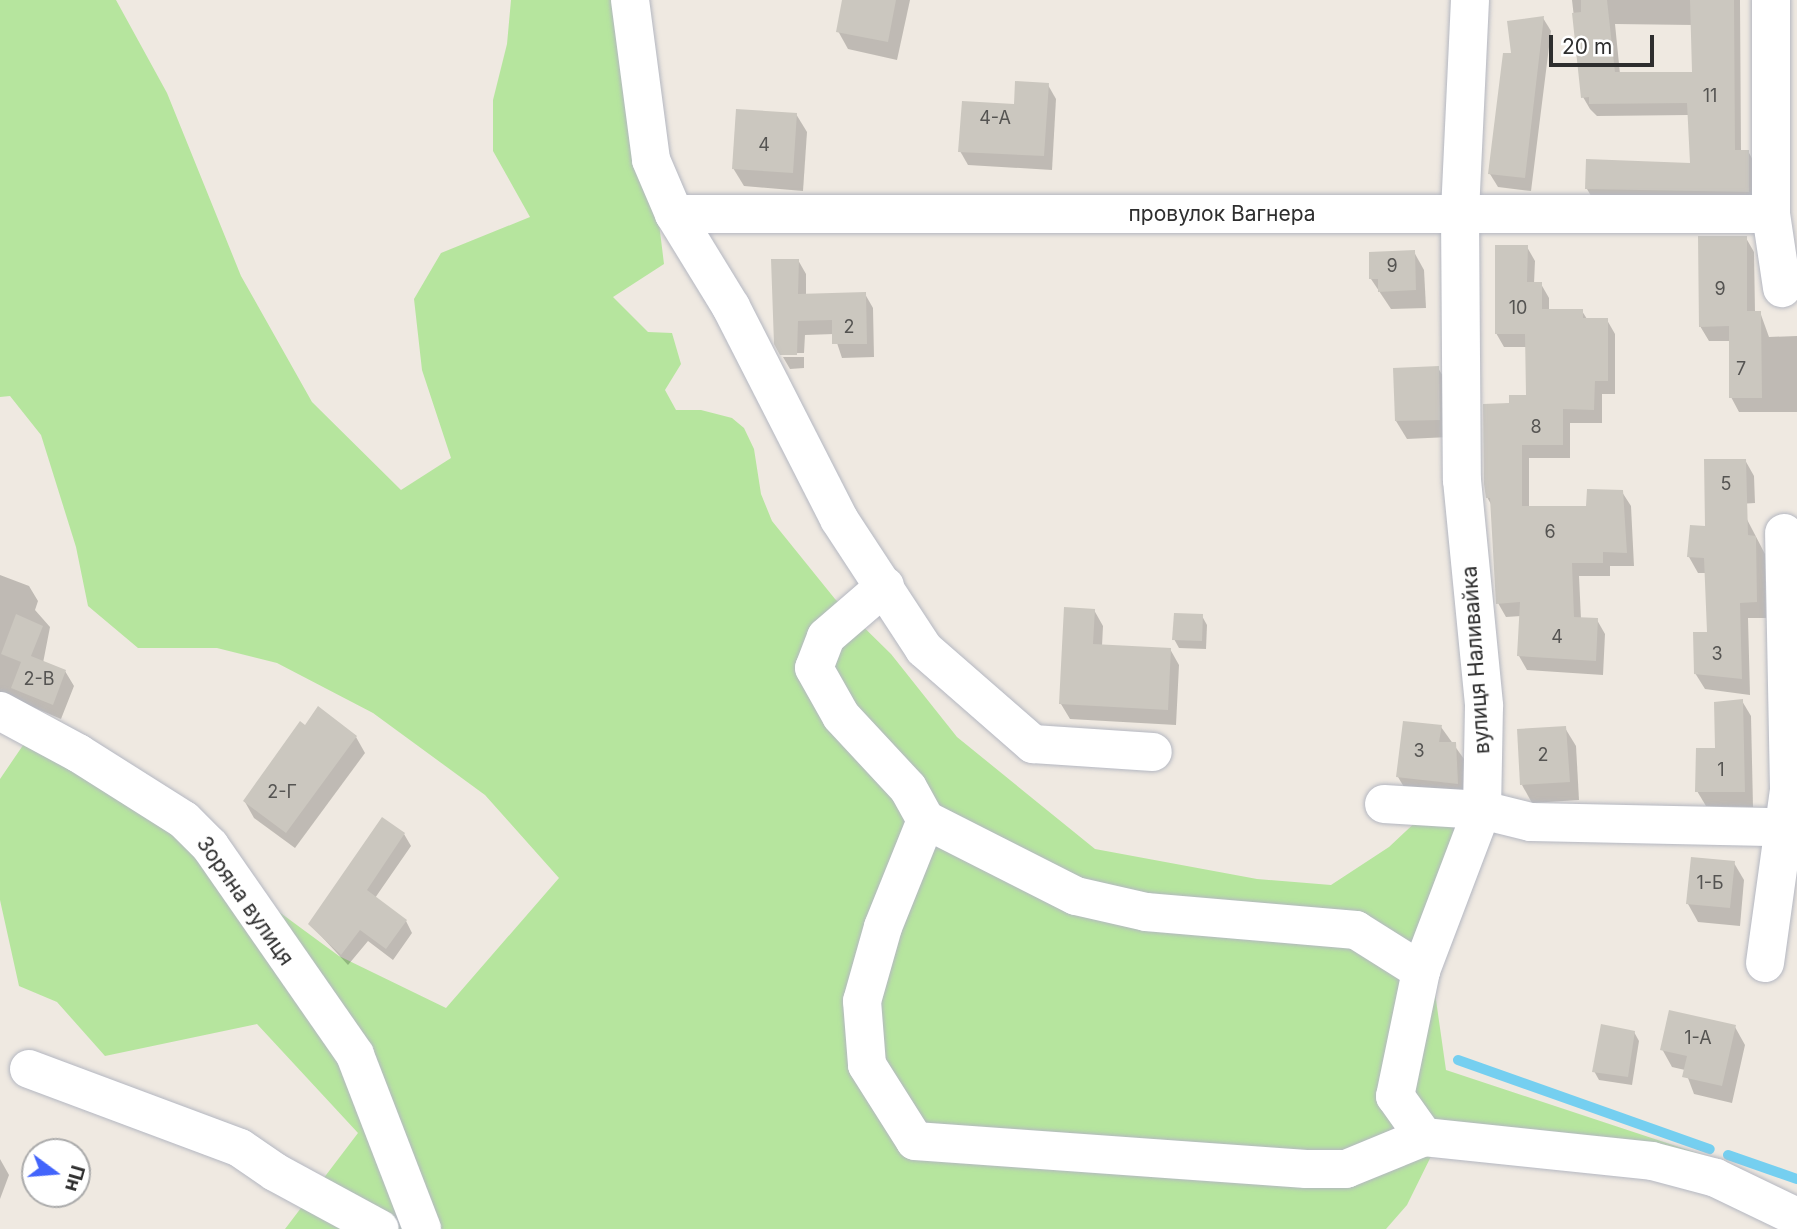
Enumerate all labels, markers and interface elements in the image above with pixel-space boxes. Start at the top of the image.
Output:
scale bar [1552,21,1657,65]
text: 20 m [1562,34,1612,59]
house number: 11 [1703,85,1717,107]
house number: 4-А [979,107,1011,129]
house number: 4 [758,134,770,156]
street label: провулок Вагнера [1128,201,1316,227]
house number: 9 [1386,255,1398,277]
house number: 9 [1714,278,1726,300]
house number: 10 [1509,297,1527,319]
house number: 2 [844,316,854,338]
house number: 7 [1736,358,1746,380]
house number: 8 [1530,416,1542,438]
house number: 5 [1721,473,1731,495]
house number: 6 [1544,521,1556,543]
street label: вулиця Наливайка [1457,565,1495,755]
house number: 4 [1551,626,1563,648]
house number: 3 [1711,643,1723,665]
house number: 2-В [23,668,55,690]
house number: 3 [1413,740,1425,762]
house number: 2 [1538,744,1548,766]
house number: 1 [1717,759,1725,781]
house number: 2-Г [267,781,297,803]
street label: Зоряна вулиця [191,832,299,970]
house number: 1-Б [1696,872,1724,894]
house number: 1-А [1684,1027,1712,1049]
north arrow [21,1138,91,1208]
text: Пн [60,1163,89,1194]

